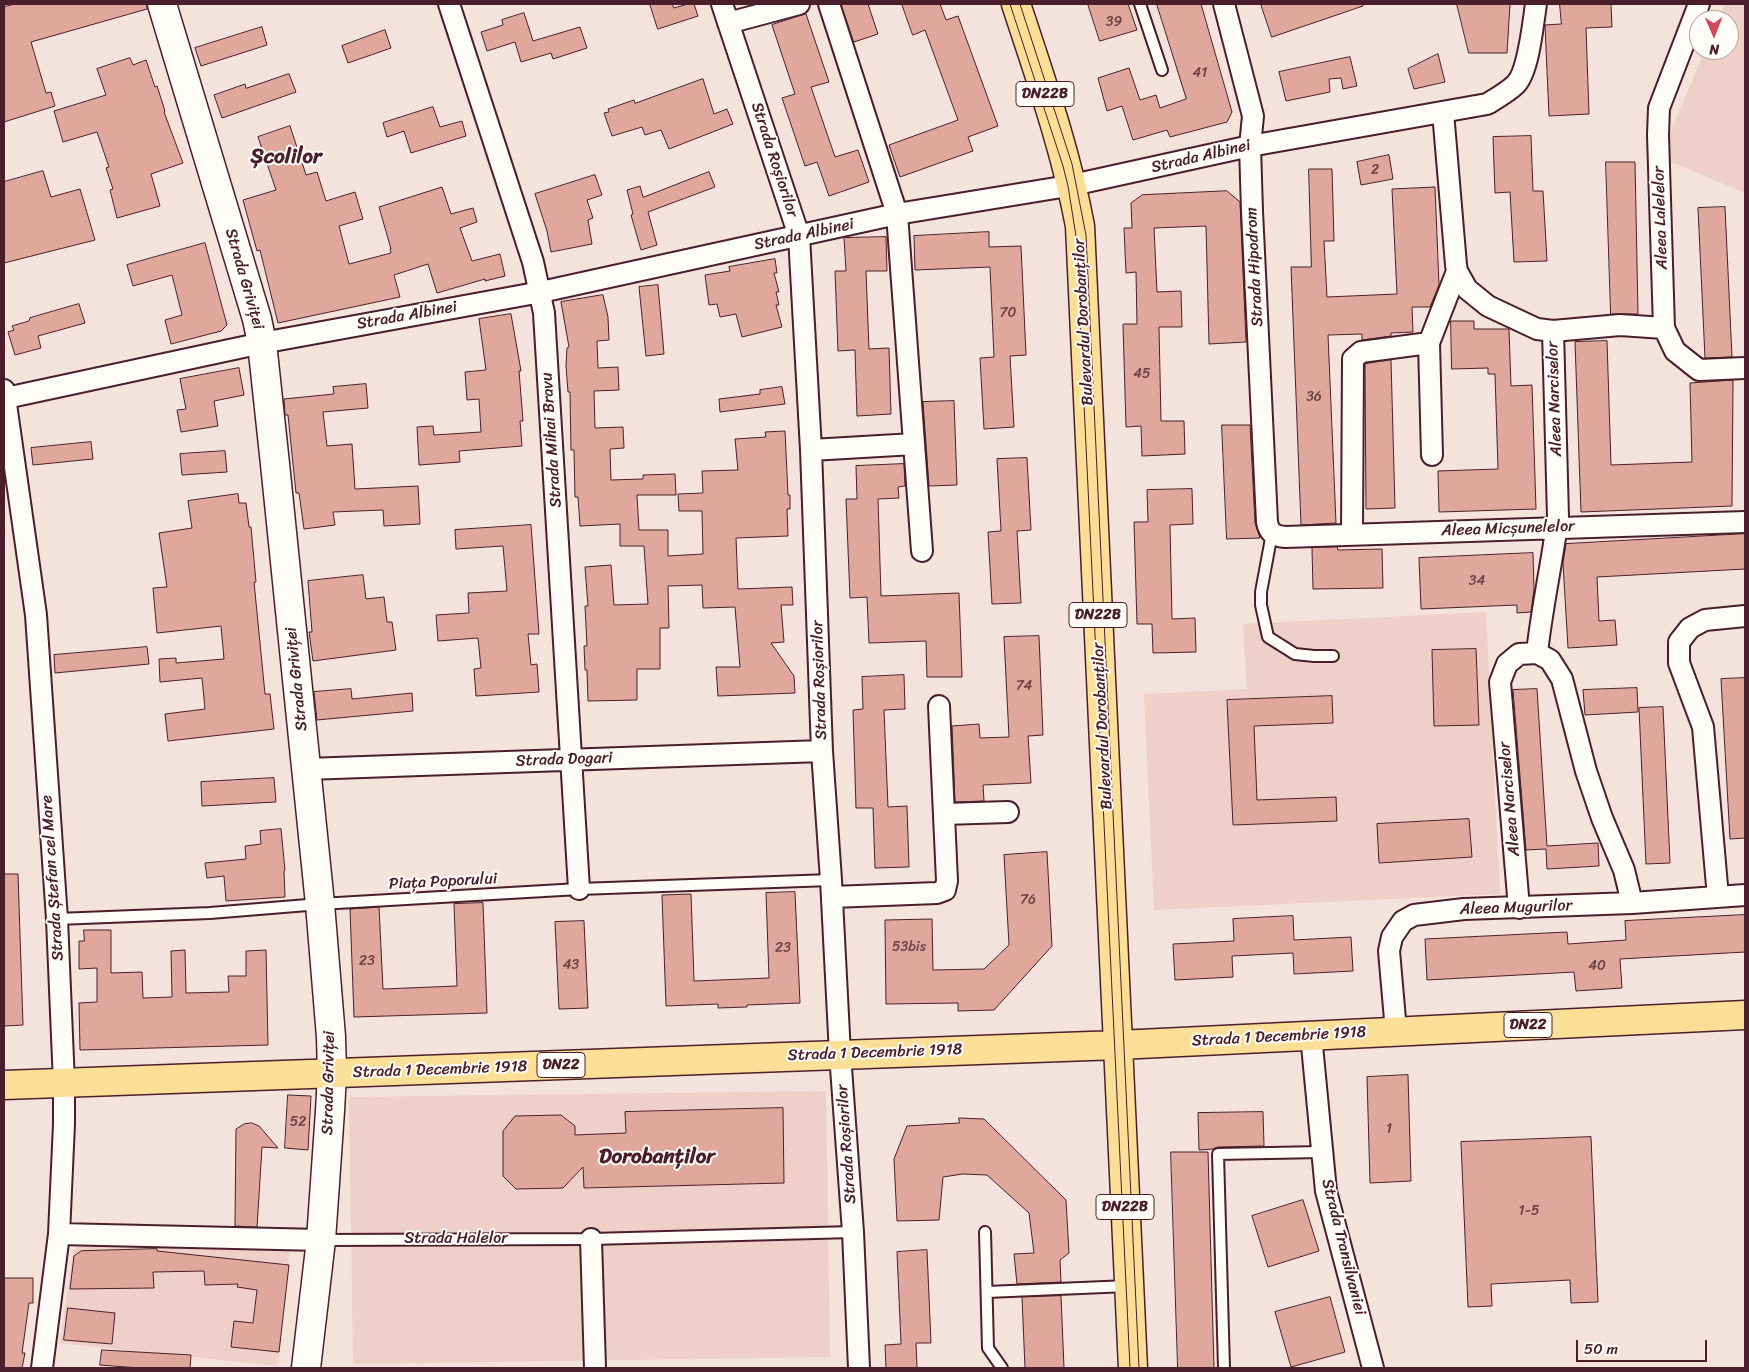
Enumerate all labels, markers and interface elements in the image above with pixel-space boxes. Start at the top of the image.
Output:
north arrow [1689,10,1739,60]
house number: 39 [1106,14,1122,30]
text: N [1709,37,1719,62]
house number: 41 [1193,65,1207,81]
road number: DN22B [1016,82,1074,106]
street label: Strada Roșiorilor [746,100,802,220]
street label: Strada Albinei [1149,136,1253,178]
district label: Școlilor [250,145,322,171]
house number: 2 [1371,162,1379,178]
street label: Aleea Lalelelor [1650,166,1672,270]
street label: Strada Hipodrom [1242,207,1268,327]
street label: Strada Albinei [752,215,856,255]
street label: Strada Griviței [220,226,268,332]
street label: Bulevardul Dorobanților [1070,238,1098,406]
street label: Strada Albinei [355,298,459,334]
house number: 70 [1000,305,1016,321]
street label: Aleea Narciselor [1543,341,1567,457]
house number: 45 [1133,366,1151,382]
street label: Strada Mihai Bravu [538,372,566,508]
house number: 36 [1306,389,1322,405]
street label: Aleea Micșunelelor [1441,517,1575,541]
house number: 34 [1469,573,1485,589]
road number: DN22B [1069,602,1127,628]
street label: Strada Roșiorilor [808,620,832,740]
street label: Strada Griviței [282,626,312,732]
street label: Bulevardul Dorobanților [1089,642,1117,810]
house number: 74 [1016,678,1032,694]
street label: Aleea Narciselor [1495,741,1525,857]
street label: Strada Dogari [515,749,613,771]
street label: Strada Ștefan cel Mare [38,794,68,962]
street label: Piața Poporului [388,870,498,894]
house number: 76 [1020,892,1036,908]
street label: Aleea Mugurilor [1460,896,1572,920]
house number: 53bis [892,939,926,955]
house number: 23 [775,940,791,956]
house number: 23 [359,953,375,969]
house number: 43 [563,957,579,973]
house number: 40 [1588,958,1606,974]
road number: DN22 [1504,1012,1552,1038]
street label: Strada 1 Decembrie 1918 [1191,1023,1367,1051]
street label: Strada Griviței [318,1031,340,1135]
street label: Strada 1 Decembrie 1918 [787,1040,963,1066]
road number: DN22 [537,1052,585,1078]
street label: Strada 1 Decembrie 1918 [352,1057,528,1083]
street label: Strada Roșiorilor [833,1083,861,1205]
house number: 52 [290,1114,306,1130]
house number: 1 [1386,1121,1392,1137]
district label: Dorobanților [599,1145,715,1171]
street label: Strada Transilvaniei [1317,1177,1369,1317]
road number: DN22B [1096,1194,1154,1220]
house number: 1-5 [1518,1203,1540,1219]
street label: Strada Halelor [404,1229,508,1249]
scale bar [1579,1330,1710,1362]
text: 50 m [1584,1336,1618,1362]

